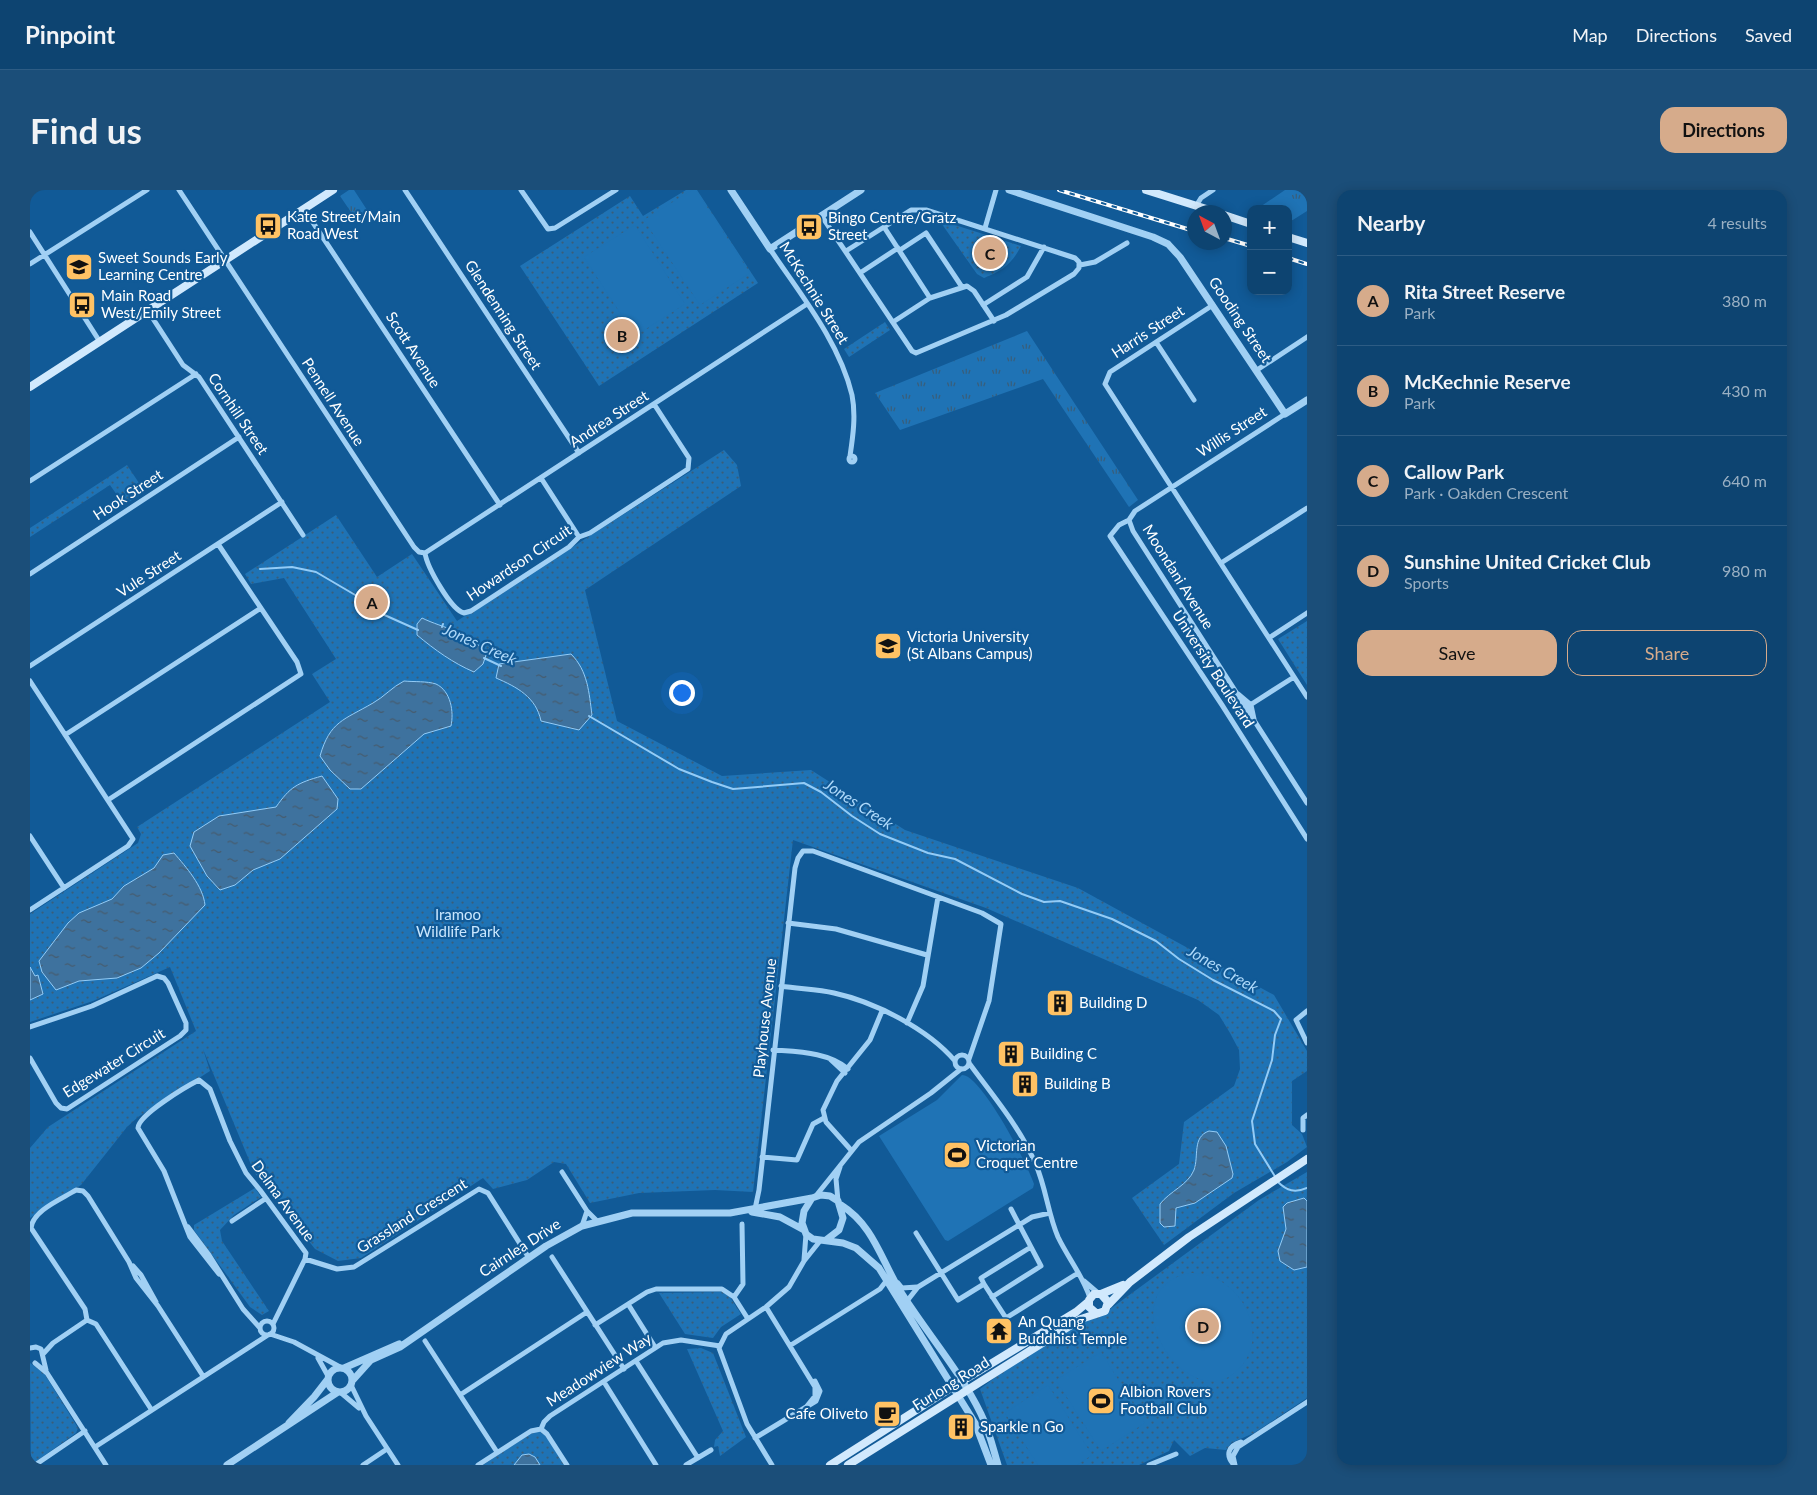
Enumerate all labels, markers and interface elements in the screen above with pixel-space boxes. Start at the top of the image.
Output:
text: Pinpoint [25,20,115,49]
text: Map [1572,24,1608,46]
text: Directions [1636,24,1717,46]
text: Saved [1745,24,1792,46]
button: Directions [1660,107,1787,153]
text: Find us [30,109,142,151]
north arrow [1187,205,1232,250]
map controls [1247,205,1292,295]
button: + [1247,205,1292,250]
place label: Kate Street/Main Road West [287,207,401,242]
place label: Bingo Centre/Gratz Street [828,208,957,243]
text: Nearby [1357,210,1425,235]
bus stop icon: Kate Street/Main Road West [253,211,283,241]
bus stop icon: Bingo Centre/Gratz Street [794,212,824,242]
text: 4 results [1707,213,1767,232]
pin: C [974,234,1006,272]
street label: McKechnie Street [776,238,854,347]
place label: Sweet Sounds Early Learning Centre [98,248,228,283]
button: − [1247,250,1292,295]
school or university icon: Sweet Sounds Early Learning Centre [64,252,94,282]
street label: Glendenning Street [462,256,546,373]
street label: Gooding Street [1206,273,1276,366]
text: Rita Street Reserve [1404,280,1565,303]
place label: Main Road West/Emily Street [101,286,222,321]
bus stop icon: Main Road West/Emily Street [67,290,97,320]
text: A [1367,291,1379,310]
text: 380 m [1722,291,1767,310]
street label: Harris Street [1108,301,1188,361]
text: Park [1404,303,1435,322]
street label: Scott Avenue [383,308,445,391]
pin: B [606,316,638,354]
street label: Pennell Avenue [299,354,369,449]
street label: Cornhill Street [205,369,273,458]
text: McKechnie Reserve [1404,370,1571,393]
text: B [1368,381,1378,400]
text: 430 m [1722,381,1767,400]
street label: Andrea Street [565,386,652,450]
text: Park [1404,393,1435,412]
street label: Willis Street [1193,402,1270,460]
text: Callow Park [1404,460,1504,483]
street label: Hook Street [89,465,166,523]
text: C [1368,471,1378,490]
text: 640 m [1722,471,1767,490]
text: Park · Oakden Crescent [1404,483,1568,502]
street label: Howardson Circuit [462,520,575,604]
street label: Moondani Avenue [1139,521,1218,632]
street label: Vule Street [113,546,184,600]
text: Sunshine United Cricket Club [1404,550,1651,573]
text: D [1367,561,1379,580]
text: 980 m [1722,561,1767,580]
text: Sports [1404,573,1449,592]
pin: A [356,583,388,621]
street label: University Boulevard [1169,606,1259,731]
water label: Jones Creek [439,618,520,668]
place label: Victoria University (St Albans Campus) [907,627,1033,662]
button: Save [1357,630,1557,676]
button: Share [1567,630,1767,676]
school or university icon: Victoria University (St Albans Campus) [873,631,903,661]
your location [669,680,695,706]
water label: Jones Creek [820,774,898,833]
park label: Iramoo Wildlife Park [416,905,500,940]
water label: Jones Creek [1184,940,1262,997]
street label: Playhouse Avenue [749,957,779,1079]
building icon: Building D [1045,988,1075,1018]
place label: Building D [1079,993,1147,1011]
street label: Edgewater Circuit [59,1023,168,1101]
building icon: Building C [996,1039,1026,1069]
place label: Building C [1030,1044,1097,1062]
building icon: Building B [1010,1069,1040,1099]
place label: Building B [1044,1074,1111,1092]
place label: Victorian Croquet Centre [976,1136,1078,1171]
sports icon: Victorian Croquet Centre [942,1140,972,1170]
street label: Delma Avenue [248,1156,319,1244]
street label: Grassland Crescent [353,1174,470,1256]
street label: Cairnlea Drive [475,1214,564,1280]
pin: D [1187,1307,1219,1345]
place label: An Quang Buddhist Temple [1018,1312,1127,1347]
temple icon: An Quang Buddhist Temple [984,1316,1014,1346]
street label: Meadowview Way [543,1328,655,1410]
street label: Furlong Road [909,1352,992,1414]
place label: Albion Rovers Football Club [1120,1382,1211,1417]
sports icon: Albion Rovers Football Club [1086,1386,1116,1416]
cafe icon: Cafe Oliveto [872,1399,902,1429]
place label: Cafe Oliveto [786,1404,868,1422]
building icon: Sparkle n Go [946,1412,976,1442]
place label: Sparkle n Go [980,1417,1064,1435]

